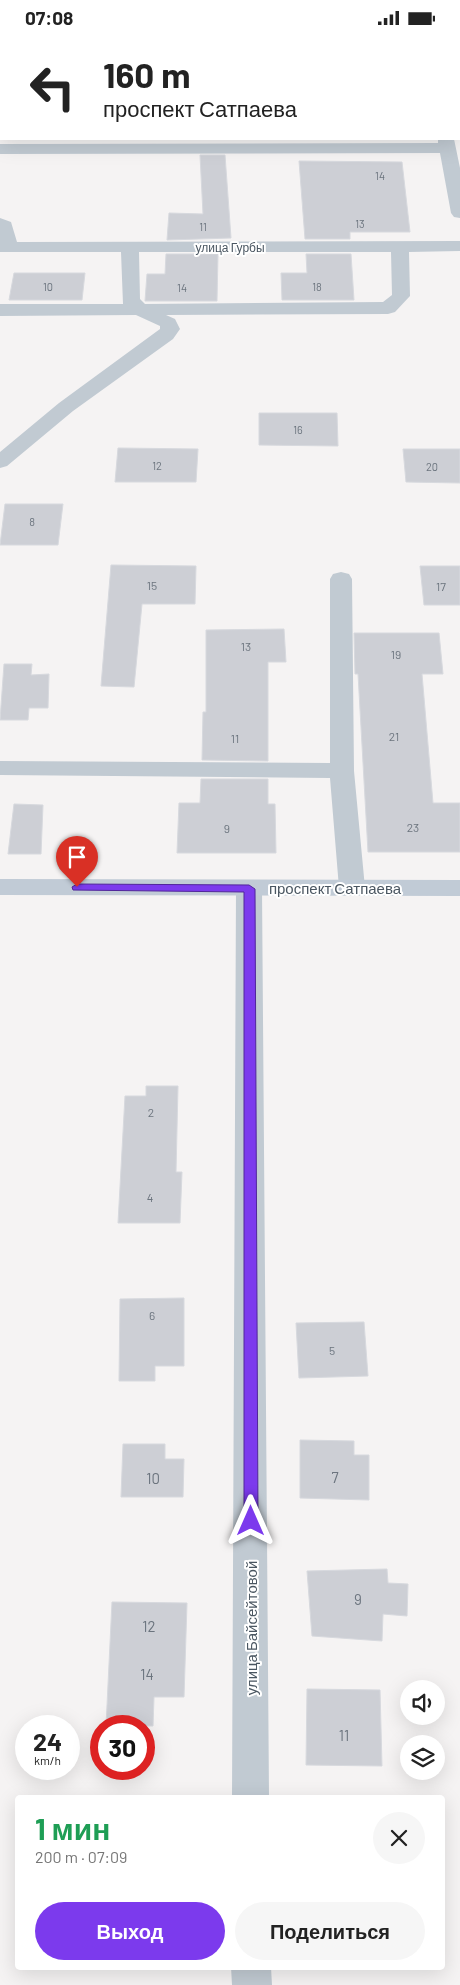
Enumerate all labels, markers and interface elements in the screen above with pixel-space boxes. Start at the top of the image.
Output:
text: 07:08 [25,6,73,29]
text: 160 m [103,53,190,95]
icon: left [20,55,85,120]
text: проспект Сатпаева [103,95,297,121]
house number: 14 [375,169,385,182]
house number: 13 [355,217,365,230]
house number: 11 [199,220,207,233]
street label: улица Гурбы [195,240,265,255]
house number: 10 [43,280,53,293]
house number: 18 [312,280,322,293]
house number: 14 [177,281,187,294]
house number: 16 [293,423,303,436]
house number: 12 [152,459,162,472]
house number: 20 [426,460,438,473]
house number: 8 [29,515,35,528]
house number: 15 [147,578,157,592]
house number: 17 [436,579,446,593]
house number: 13 [241,639,251,653]
house number: 19 [391,647,401,661]
house number: 21 [389,729,399,743]
house number: 11 [231,731,239,745]
house number: 23 [407,820,419,834]
house number: 9 [224,821,230,835]
pin [56,836,98,887]
icon: arrive [63,843,91,871]
street label: проспект Сатпаева [269,879,402,897]
house number: 2 [148,1105,154,1119]
house number: 4 [147,1190,153,1204]
house number: 6 [149,1308,155,1322]
house number: 5 [329,1343,335,1357]
house number: 7 [331,1468,339,1486]
house number: 10 [146,1469,160,1487]
position arrow [224,1494,276,1546]
street label: улица Байсейтовой [242,1561,260,1695]
house number: 9 [354,1590,362,1608]
house number: 12 [142,1617,156,1635]
house number: 14 [140,1665,154,1683]
map controls [400,1680,445,1780]
button: sound [400,1680,445,1725]
speed limit sign: 30 [90,1715,155,1780]
text: 24 [33,1726,62,1756]
house number: 11 [339,1726,349,1744]
button: layers [400,1735,445,1780]
text: km/h [34,1753,61,1767]
text: 1 мин [35,1810,110,1846]
button: close [373,1812,425,1864]
text: 200 m · 07:09 [35,1847,127,1866]
button: Выход [35,1902,225,1960]
button: Поделиться [235,1902,425,1960]

